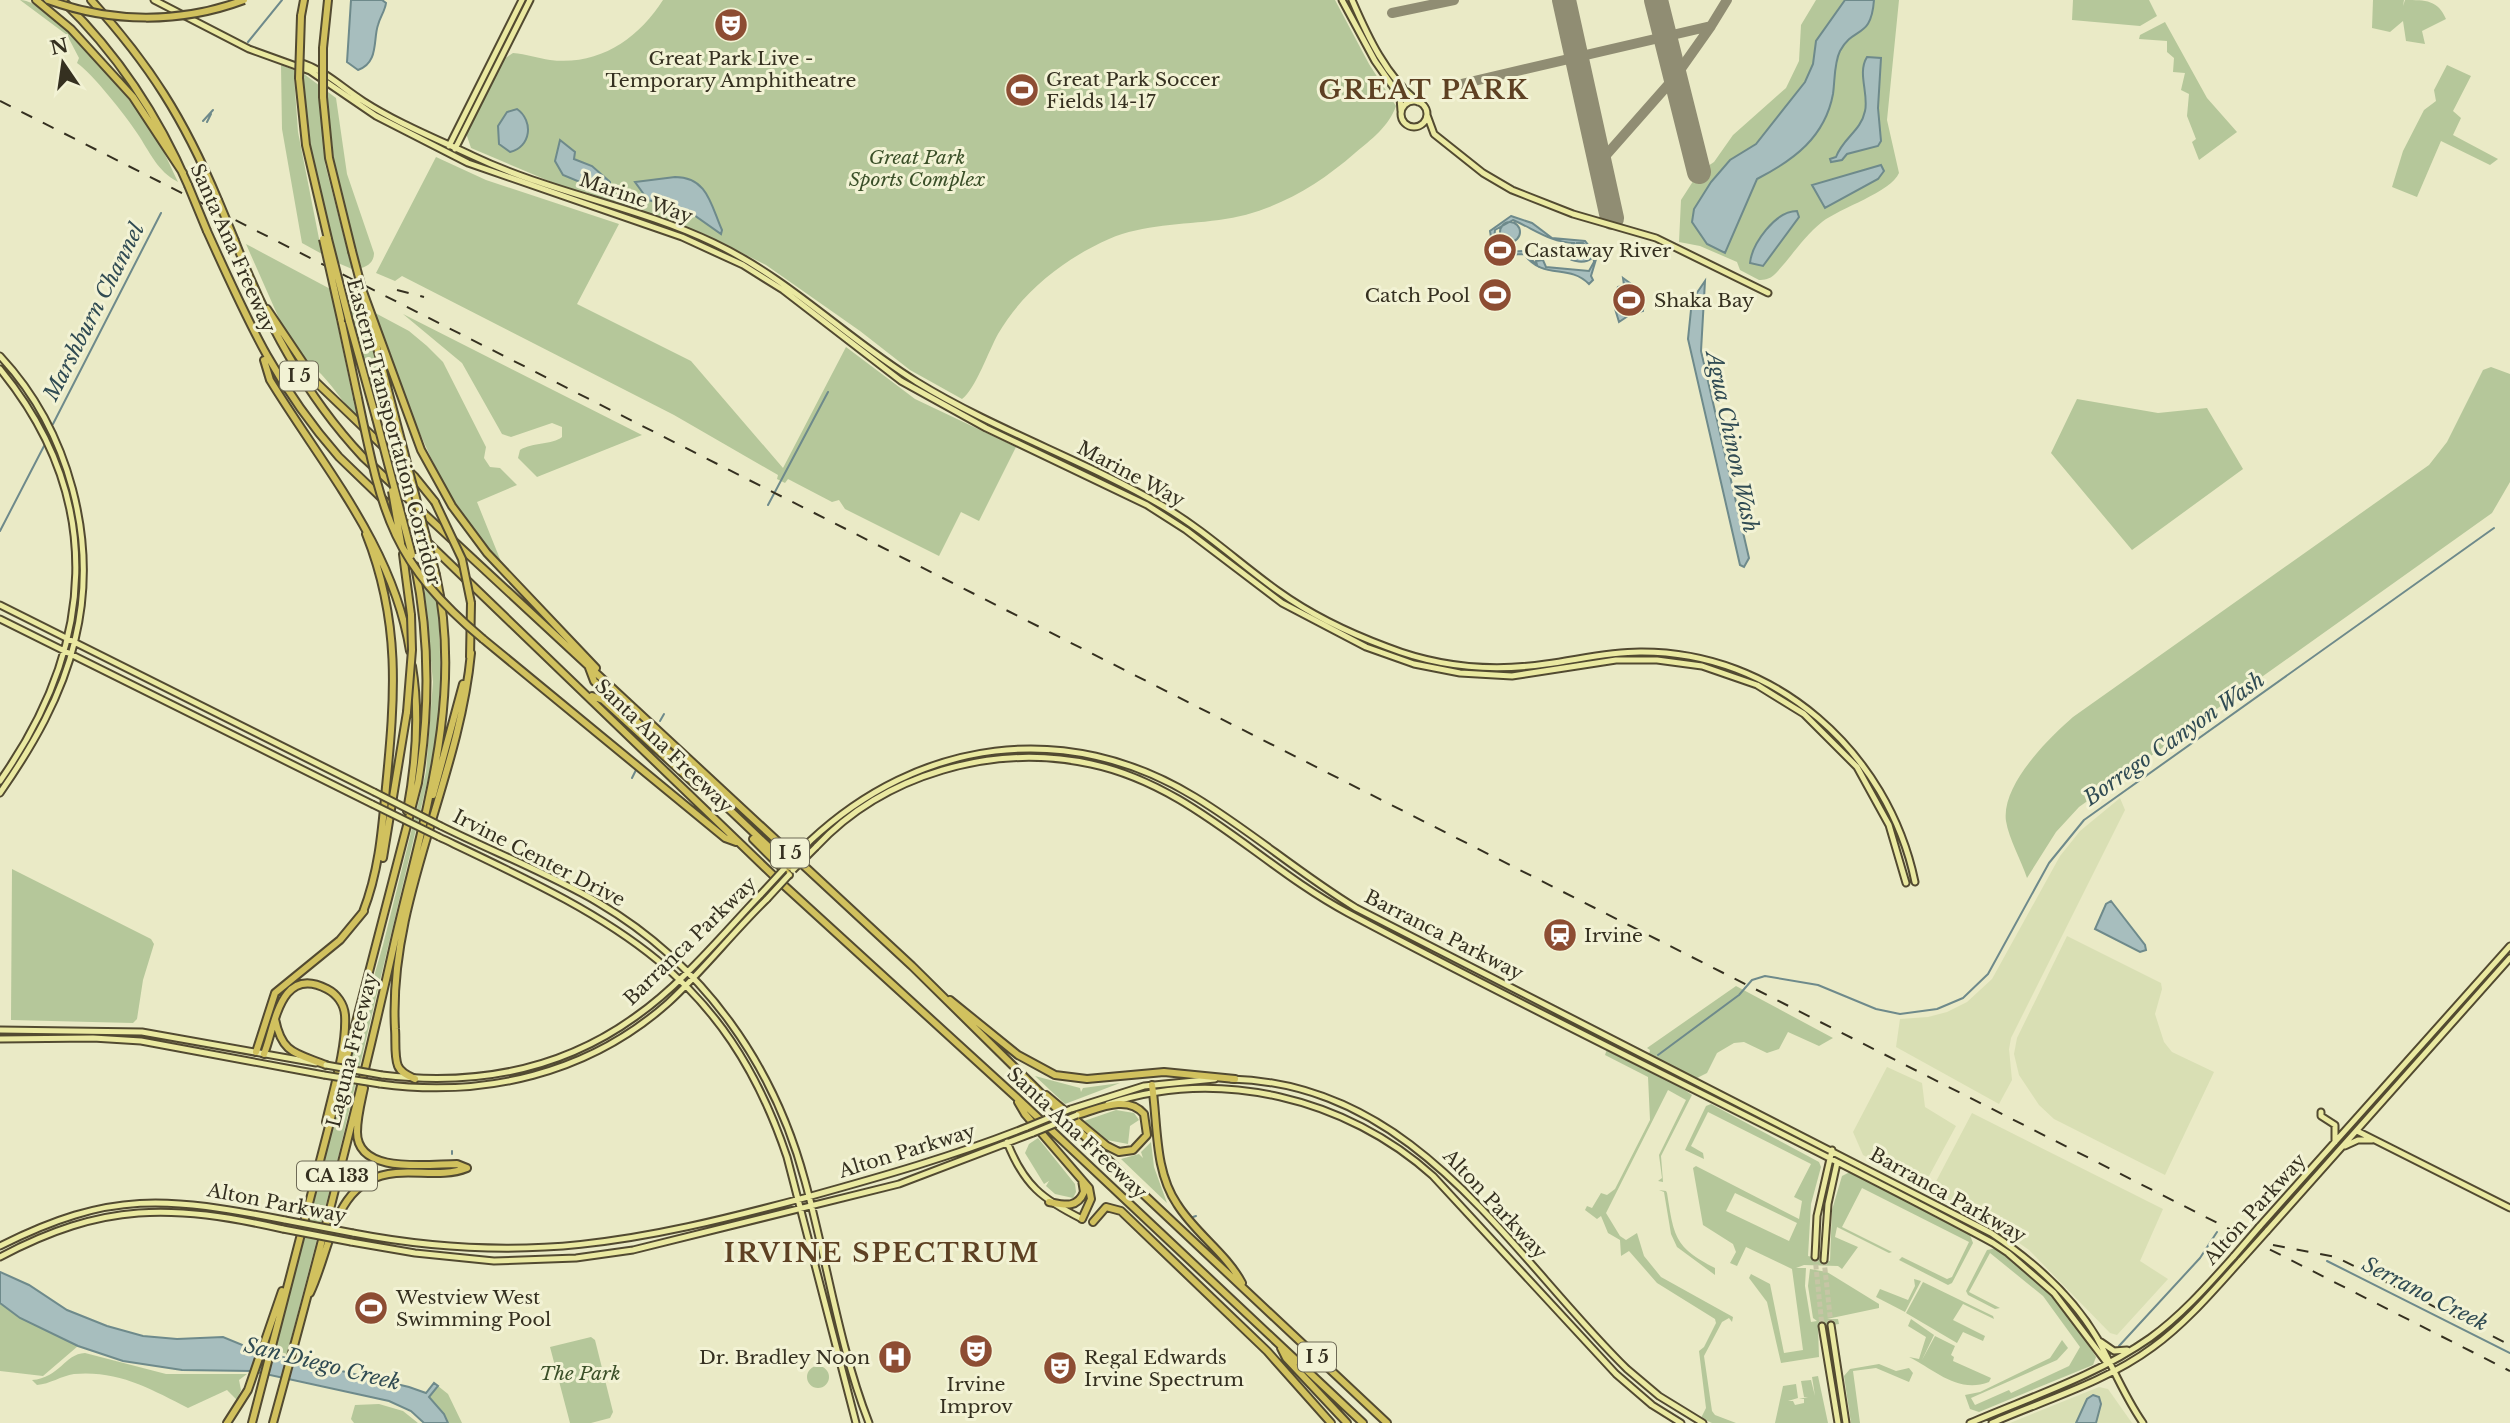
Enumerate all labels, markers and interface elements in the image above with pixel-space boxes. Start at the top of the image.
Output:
theatre icon: Great Park Live - Temporary Amphitheatre [712,6,750,44]
north arrow [28,28,98,98]
text: N [48,34,71,60]
place label: Great Park Live - Temporary Amphitheatre [606,47,856,92]
place label: Great Park Soccer Fields 14-17 [1046,68,1220,113]
sports icon: Great Park Soccer Fields 14-17 [1003,71,1041,109]
district label: GREAT PARK [1318,74,1530,106]
park label: Great Park Sports Complex [849,146,985,191]
street label: Santa Ana Freeway [185,160,281,336]
street label: Marine Way [576,168,696,228]
water label: Marshburn Channel [38,219,150,406]
sports icon: Castaway River [1481,231,1519,269]
place label: Castaway River [1524,239,1671,262]
street label: Eastern Transportation Corridor [342,276,446,588]
sports icon: Catch Pool [1476,276,1514,314]
sports icon: Shaka Bay [1610,281,1648,319]
place label: Catch Pool [1365,284,1470,307]
place label: Shaka Bay [1654,289,1754,312]
water label: Agua Chinon Wash [1699,346,1764,535]
road number: I 5 [280,362,318,390]
street label: Marine Way [1073,436,1189,512]
water label: Borrego Canyon Wash [2078,667,2270,812]
street label: Santa Ana Freeway [590,674,738,818]
street label: Irvine Center Drive [449,805,629,911]
road number: I 5 [771,838,809,868]
street label: Barranca Parkway [619,872,761,1010]
street label: Barranca Parkway [1361,885,1527,985]
station icon: Irvine [1541,916,1579,954]
place label: Irvine [1584,924,1643,947]
street label: Laguna Freeway [322,970,382,1130]
street label: Santa Ana Freeway [1002,1062,1152,1204]
street label: Alton Parkway [835,1119,978,1183]
street label: Barranca Parkway [1866,1142,2030,1248]
street label: Alton Parkway [1438,1144,1552,1264]
street label: Alton Parkway [2198,1149,2311,1270]
road number: CA 133 [297,1162,377,1190]
street label: Alton Parkway [204,1178,349,1228]
district label: IRVINE SPECTRUM [724,1237,1040,1269]
water label: Serrano Creek [2358,1251,2492,1337]
place label: Westview West Swimming Pool [395,1286,551,1331]
sports icon: Westview West Swimming Pool [352,1289,390,1327]
water label: San Diego Creek [241,1332,403,1396]
theatre icon: Irvine Improv [957,1332,995,1370]
hospital icon: Dr. Bradley Noon [876,1338,914,1376]
road number: I 5 [1298,1342,1336,1372]
place label: Dr. Bradley Noon [699,1346,870,1369]
place label: Regal Edwards Irvine Spectrum [1084,1346,1244,1391]
theatre icon: Regal Edwards Irvine Spectrum [1041,1349,1079,1387]
park label: The Park [540,1362,620,1385]
place label: Irvine Improv [939,1373,1013,1418]

